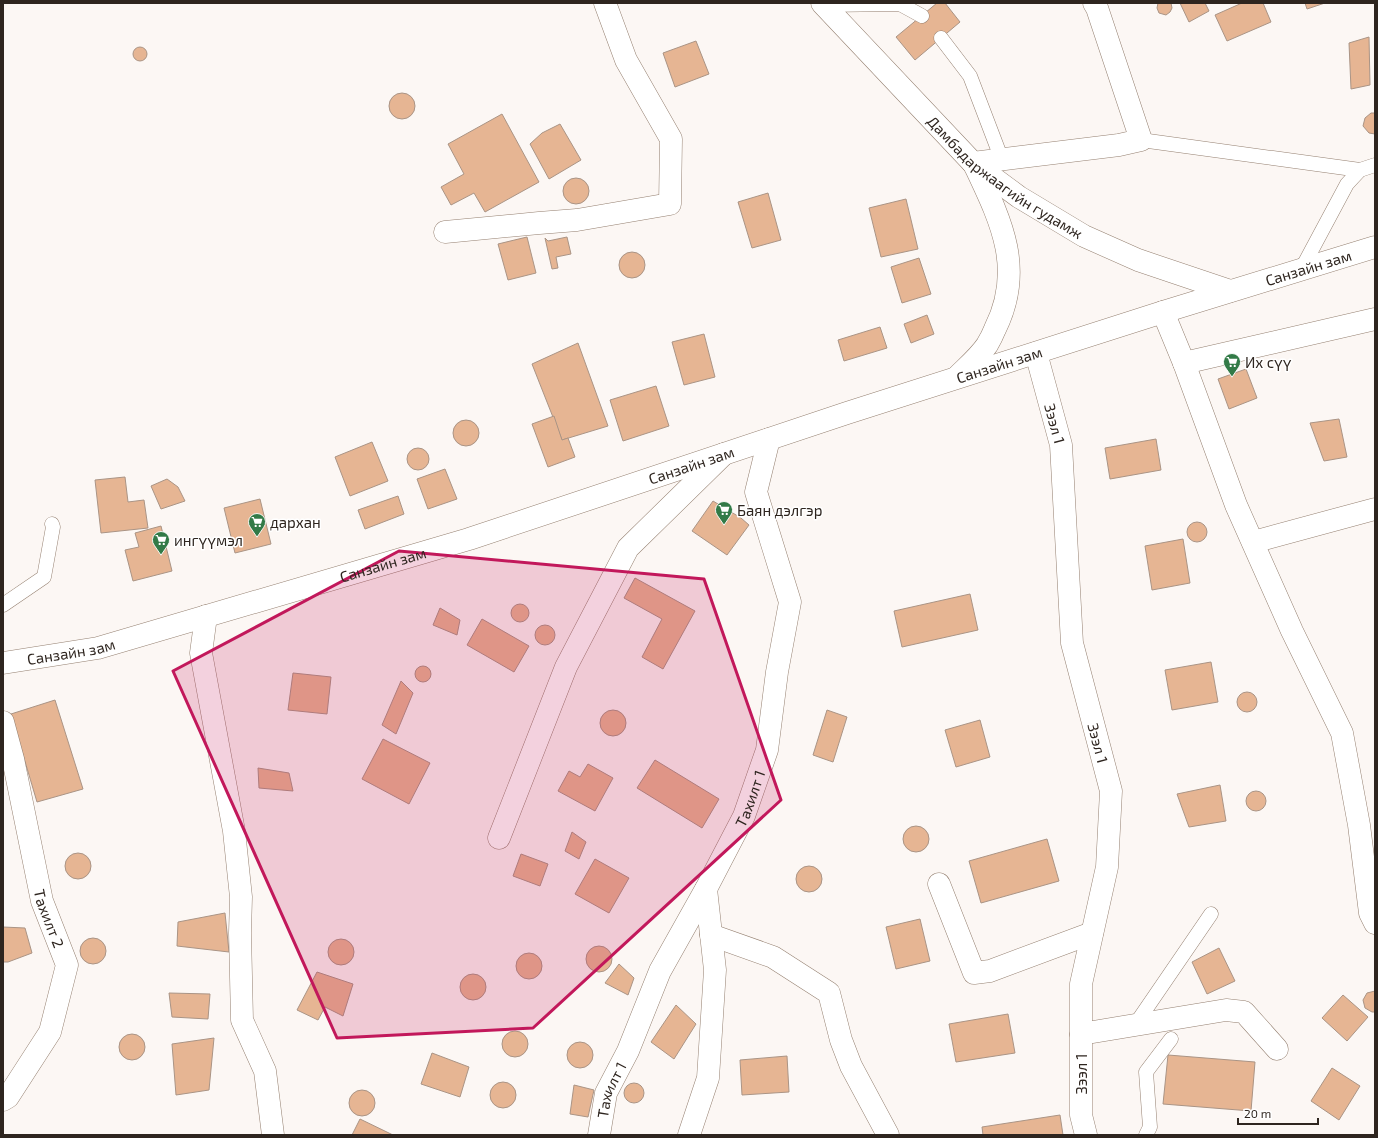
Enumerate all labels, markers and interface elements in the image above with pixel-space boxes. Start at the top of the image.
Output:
street label: Дамбадаржаагийн гудамж [924,112,1086,242]
street label: Санзайн зам [1263,246,1354,289]
street label: Санзайн зам [954,342,1044,387]
supermarket icon: Их сүү [1222,352,1242,377]
place label: Их сүү [1245,353,1292,371]
street label: Зээл 1 [1041,401,1069,446]
street label: Санзайн зам [646,442,736,488]
supermarket icon: Баян дэлгэр [714,500,734,525]
place label: Баян дэлгэр [737,501,822,519]
supermarket icon: дархан [247,512,267,537]
place label: дархан [270,513,321,531]
supermarket icon: ингүүмэл [151,530,171,555]
place label: ингүүмэл [174,531,243,549]
street label: Санзайн зам [337,543,428,586]
street label: Санзайн зам [26,634,117,668]
street label: Зээл 1 [1084,721,1112,765]
street label: Тахилт 1 [731,768,768,830]
street label: Тахилт 2 [31,887,68,950]
street label: Зээл 1 [1072,1054,1090,1094]
street label: Тахилт 1 [593,1059,630,1119]
scale bar [1238,1100,1318,1126]
text: 20 m [1244,1106,1271,1120]

